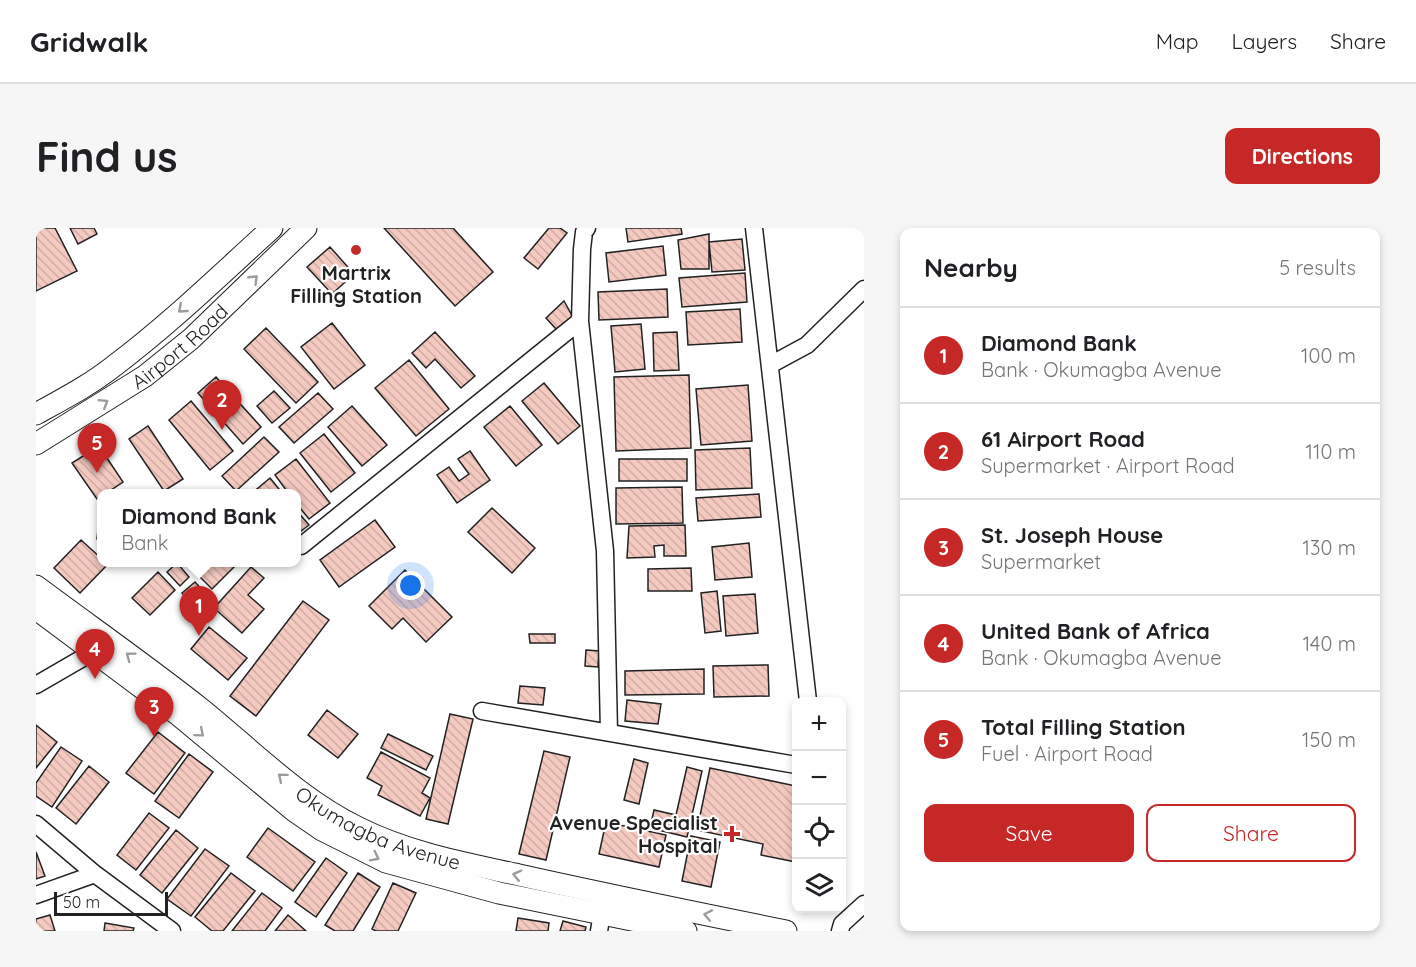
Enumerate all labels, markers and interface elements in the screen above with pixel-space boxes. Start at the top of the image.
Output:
text: Gridwalk [30,24,149,59]
text: Map [1156,28,1199,54]
text: Layers [1232,28,1297,54]
text: Share [1330,28,1386,54]
button: Directions [1225,128,1380,184]
text: Find us [36,130,178,183]
marker: Martrix Filling Station [349,243,363,257]
text: Nearby [924,251,1018,284]
text: 5 results [1279,255,1356,280]
place label: Martrix Filling Station [290,260,422,308]
one-way arrow [246,275,257,286]
street label: Airport Road [127,298,233,394]
one-way arrow [178,302,189,313]
text: Diamond Bank [981,329,1137,357]
text: 1 [940,343,947,368]
text: 100 m [1301,343,1356,368]
text: Bank · Okumagba Avenue [981,357,1221,382]
pin: 2 [202,380,242,430]
one-way arrow [98,398,108,410]
pin: 5 [78,424,116,473]
text: 61 Airport Road [981,425,1145,453]
text: 2 [938,439,949,464]
text: 110 m [1306,439,1356,464]
text: Supermarket · Airport Road [981,453,1235,478]
popup [97,489,301,567]
text: Diamond Bank [121,502,277,530]
text: St. Joseph House [981,521,1163,549]
text: Bank [121,530,169,555]
text: 3 [938,535,949,560]
text: 130 m [1303,535,1356,560]
text: Supermarket [981,549,1101,574]
your location [396,571,425,600]
pin: 1 [180,586,218,636]
text: United Bank of Africa [981,617,1210,645]
pin: 4 [76,630,114,679]
text: 4 [938,631,949,656]
text: 140 m [1303,631,1356,656]
text: Bank · Okumagba Avenue [981,645,1221,670]
one-way arrow [125,652,136,663]
pin: 3 [134,688,174,737]
map controls [792,697,846,913]
button: + [792,697,846,751]
text: Total Filling Station [981,713,1186,741]
one-way arrow [193,726,204,737]
text: 5 [938,727,949,752]
text: 150 m [1302,727,1356,752]
text: Fuel · Airport Road [981,741,1153,766]
button: − [792,751,846,805]
one-way arrow [278,773,289,784]
street label: Okumagba Avenue [291,780,463,874]
button: Save [924,804,1134,862]
button: Share [1146,804,1356,862]
button: locate [792,805,846,859]
place label: Avenue Specialist Hospital [550,810,718,858]
marker: Avenue Specialist Hospital [723,825,741,843]
one-way arrow [369,850,380,861]
button: layers [792,859,846,913]
one-way arrow [513,869,523,882]
scale bar [54,889,168,916]
text: 50 m [63,892,100,912]
one-way arrow [703,909,713,922]

